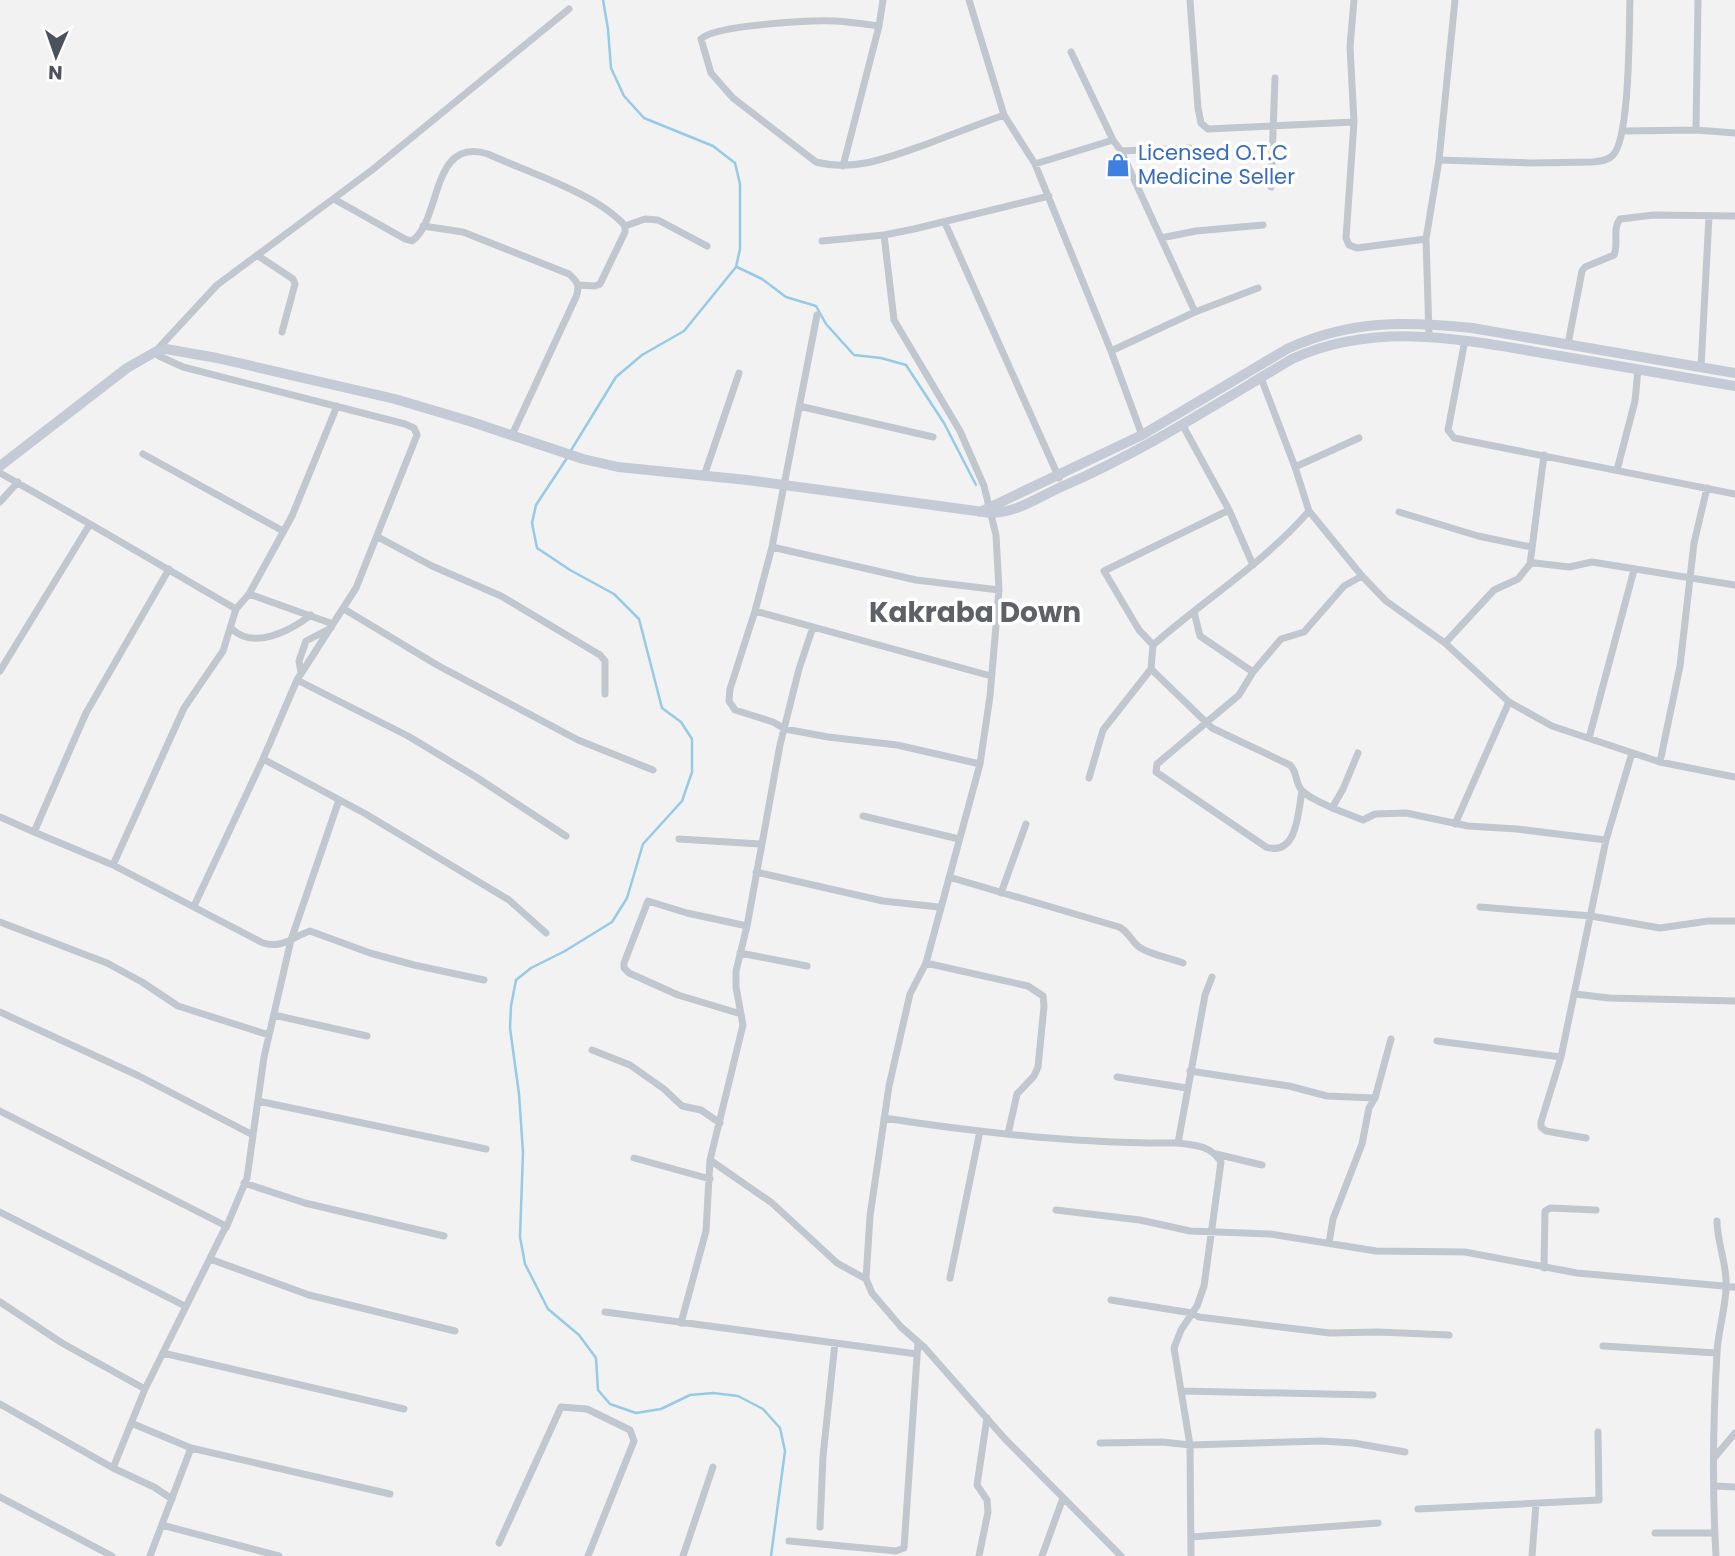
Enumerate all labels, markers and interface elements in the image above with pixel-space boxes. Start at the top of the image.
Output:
north arrow [21,21,91,91]
text: N [48,59,63,86]
place label: Licensed O.T.C Medicine Seller [1138,138,1295,191]
shop icon: Licensed O.T.C Medicine Seller [1104,151,1132,179]
district label: Kakraba Down [869,593,1081,632]

